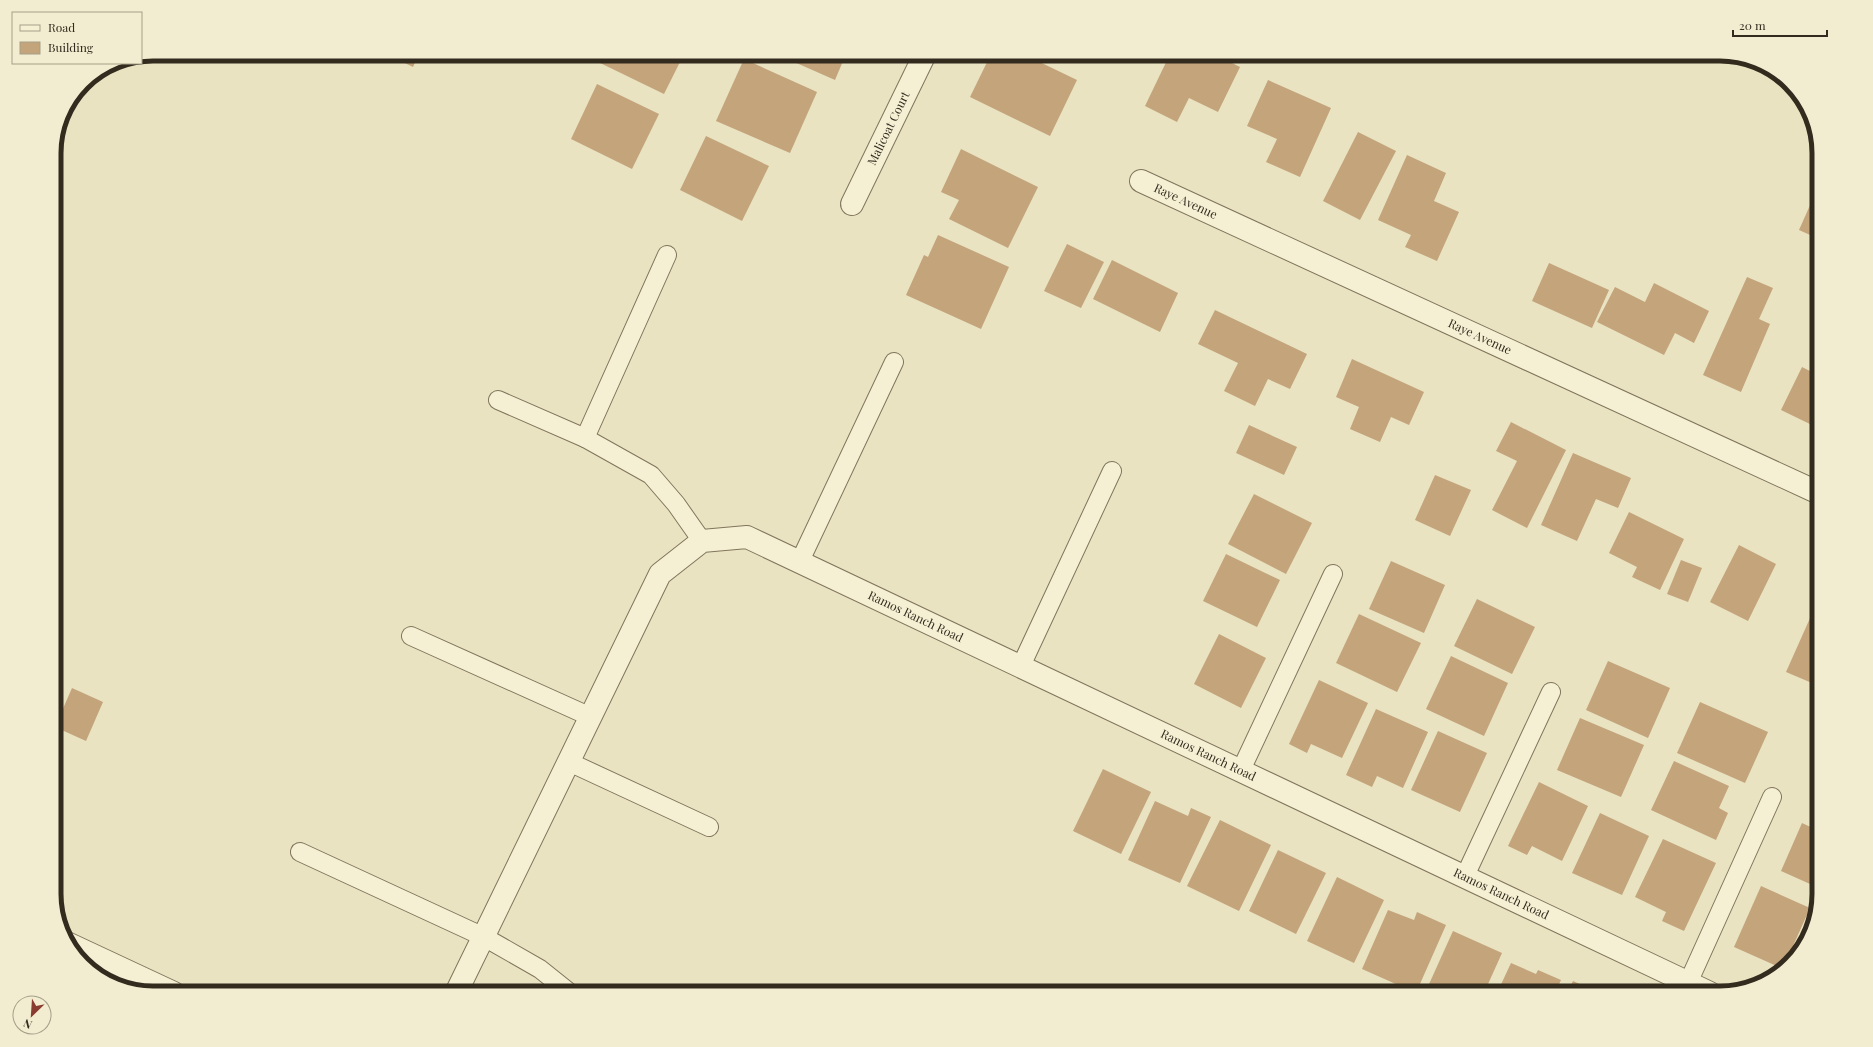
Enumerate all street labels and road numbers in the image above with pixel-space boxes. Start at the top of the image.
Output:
street label: Malicoat Court [863,88,913,168]
street label: Raye Avenue [1152,179,1220,222]
street label: Raye Avenue [1446,315,1514,357]
street label: Ramos Ranch Road [866,586,966,645]
street label: Ramos Ranch Road [1158,725,1259,784]
street label: Ramos Ranch Road [1451,864,1552,923]

